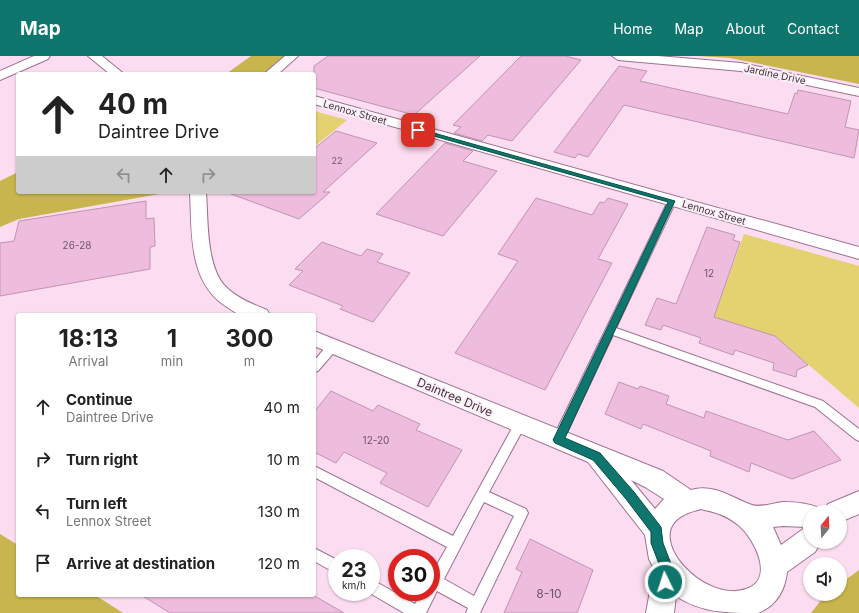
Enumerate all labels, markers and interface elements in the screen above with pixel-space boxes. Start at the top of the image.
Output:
text: Map [20,17,61,40]
text: Home [613,20,652,37]
text: Map [674,20,704,37]
text: About [726,20,765,37]
text: Contact [787,20,839,37]
street label: Jardine Drive [743,62,807,86]
text: 40 m [98,87,168,121]
icon: ahead [32,88,84,140]
street label: Lennox Street [322,97,389,127]
pin [401,113,435,147]
icon: arrive [407,119,429,141]
text: Daintree Drive [98,121,219,142]
house number: 22 [332,155,342,166]
icon: left [113,164,135,186]
icon: ahead [155,164,177,186]
icon: right [197,164,219,186]
street label: Lennox Street [681,197,748,227]
house number: 26-28 [63,239,91,251]
house number: 12 [704,267,714,279]
text: 18:13 [59,324,118,353]
text: 1 [167,324,177,353]
text: 300 [226,324,273,353]
text: Arrival [68,353,108,369]
text: min [161,353,183,369]
text: m [244,353,255,369]
street label: Daintree Drive [415,374,495,420]
text: Continue [66,390,133,409]
icon: ahead [32,396,54,418]
text: 40 m [263,398,300,417]
text: Daintree Drive [66,409,154,425]
house number: 12-20 [363,434,389,446]
icon: right [32,448,54,470]
text: Turn right [66,450,138,469]
text: 10 m [267,450,300,469]
text: Turn left [66,494,127,513]
icon: left [32,500,54,522]
text: 130 m [258,502,300,521]
north arrow [803,505,847,549]
map controls [803,505,847,601]
text: Lennox Street [66,513,151,529]
speed limit sign: 30 [388,549,440,601]
icon: arrive [32,552,54,574]
text: Arrive at destination [66,554,215,573]
text: 120 m [258,554,300,573]
button: sound [803,557,847,601]
text: 23 [341,558,367,582]
position arrow [644,561,686,603]
text: km/h [342,579,366,591]
house number: 8-10 [536,586,562,601]

